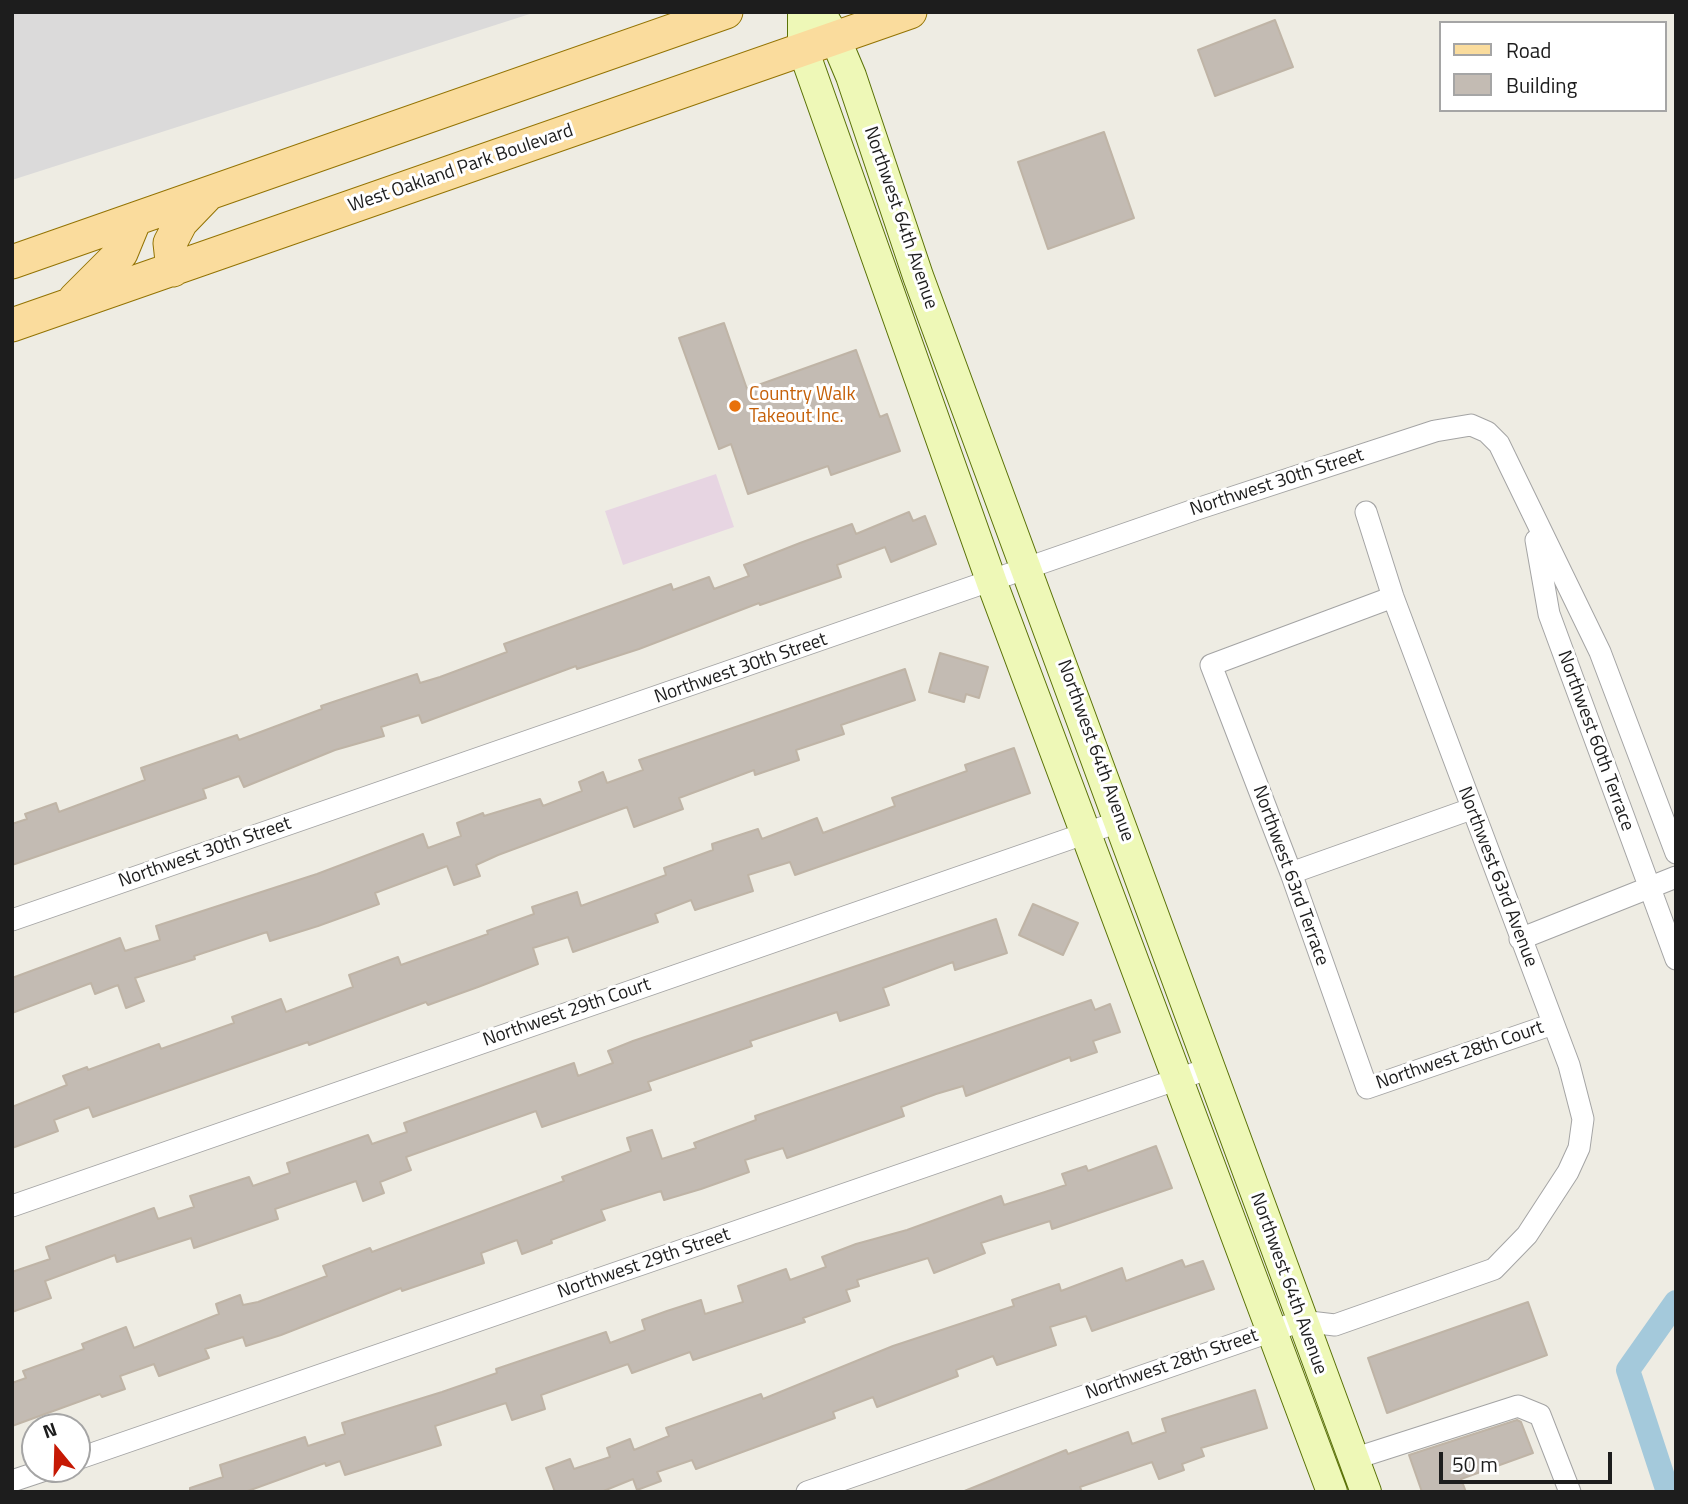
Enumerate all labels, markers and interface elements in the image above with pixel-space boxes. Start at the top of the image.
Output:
legend [1440,21,1667,112]
text: Road [1506,34,1551,66]
text: Building [1506,69,1577,101]
street label: West Oakland Park Boulevard [346,120,576,218]
street label: Northwest 64th Avenue [858,124,942,312]
place label: Country Walk Takeout Inc. [749,384,856,428]
marker: Country Walk Takeout Inc. [727,398,743,414]
street label: Northwest 30th Street [1187,444,1367,522]
street label: Northwest 30th Street [652,629,830,709]
street label: Northwest 60th Terrace [1552,648,1638,834]
street label: Northwest 64th Avenue [1052,657,1138,845]
street label: Northwest 63rd Terrace [1247,783,1333,969]
street label: Northwest 63rd Avenue [1452,784,1542,970]
street label: Northwest 30th Street [116,813,294,893]
street label: Northwest 29th Court [480,974,654,1052]
street label: Northwest 28th Court [1373,1017,1547,1095]
street label: Northwest 64th Avenue [1245,1190,1331,1378]
street label: Northwest 29th Street [555,1224,733,1304]
street label: Northwest 28th Street [1083,1325,1261,1405]
north arrow [21,1413,91,1483]
text: N [39,1414,61,1445]
scale bar [1443,1438,1616,1482]
text: 50 m [1452,1448,1498,1480]

